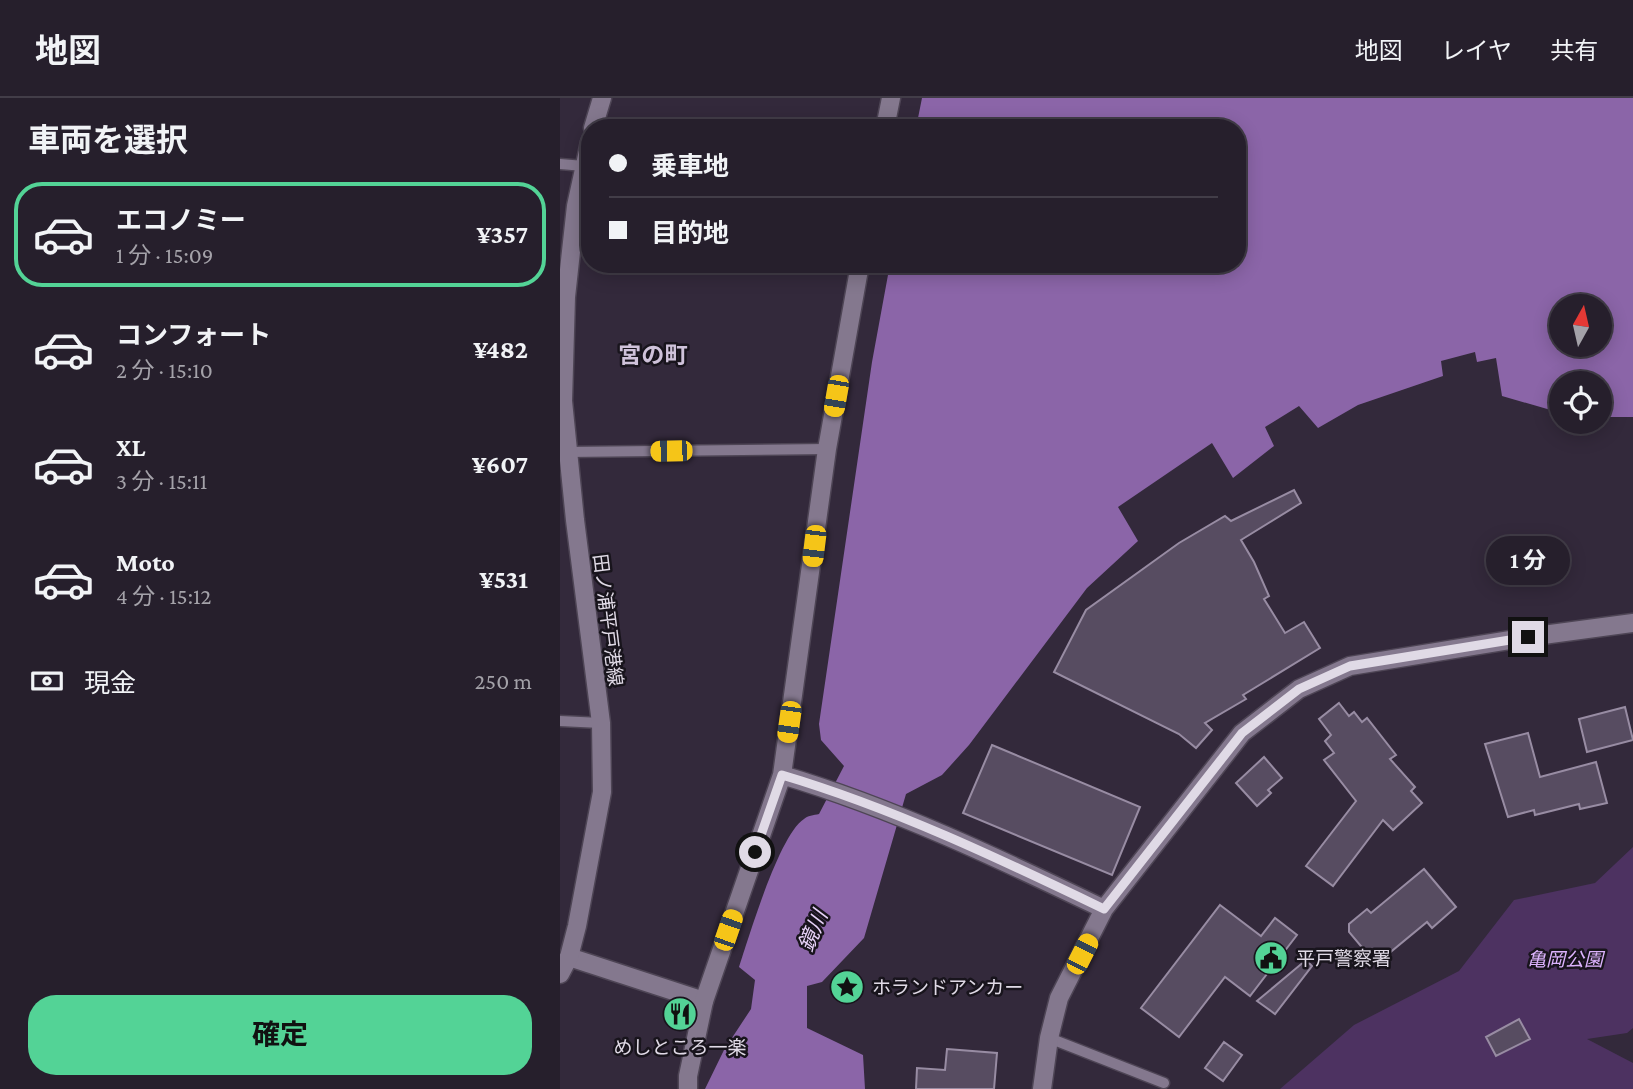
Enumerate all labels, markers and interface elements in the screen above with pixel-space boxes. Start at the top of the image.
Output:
text: 地図 [35,32,101,69]
text: 地図 [1355,37,1403,64]
text: レイヤ [1441,37,1512,64]
text: 共有 [1550,37,1598,64]
text: 車両を選択 [28,122,188,158]
text: 乗車地 [651,152,729,181]
icon: car [32,203,95,266]
text: エコノミー [116,206,246,235]
text: 目的地 [651,219,729,248]
text: ¥357 [476,220,528,249]
text: 1 分 · 15:09 [116,242,214,268]
north arrow [1549,294,1612,357]
map controls [1549,294,1612,434]
icon: car [32,318,95,381]
text: コンフォート [116,321,271,350]
text: ¥482 [473,335,528,364]
district label: 宮の町 [619,342,688,368]
text: 2 分 · 15:10 [116,357,213,383]
button: locate [1549,371,1612,434]
car [823,373,850,419]
icon: car [32,433,95,496]
text: XL [116,433,145,462]
car [650,440,693,462]
text: ¥607 [472,450,528,479]
text: 3 分 · 15:11 [116,468,207,494]
car [802,524,827,568]
callout: 1 分 [1486,536,1570,584]
text: 1 分 [1510,547,1546,573]
icon: car [32,548,95,611]
text: Moto [116,548,175,577]
street label: 田ノ浦平戸港線 [589,553,627,687]
text: ¥531 [479,565,528,594]
text: 4 分 · 15:12 [116,583,212,609]
route end [1512,621,1544,653]
icon: cash [28,662,66,700]
text: 250 m [474,668,532,694]
text: 現金 [84,669,136,698]
car [776,700,803,744]
route start [739,836,771,868]
water label: 鏡川 [794,905,833,955]
car [712,907,745,953]
car [1064,931,1101,977]
public building icon: 平戸警察署 [1252,939,1290,977]
place label: 平戸警察署 [1296,948,1391,969]
park label: 亀岡公園 [1527,949,1606,970]
place icon: ホランドアンカー [828,968,866,1006]
place label: ホランドアンカー [872,977,1023,998]
button: 確定 [28,995,532,1075]
restaurant icon: めしところ一楽 [661,995,699,1033]
place label: めしところ一楽 [613,1037,747,1058]

